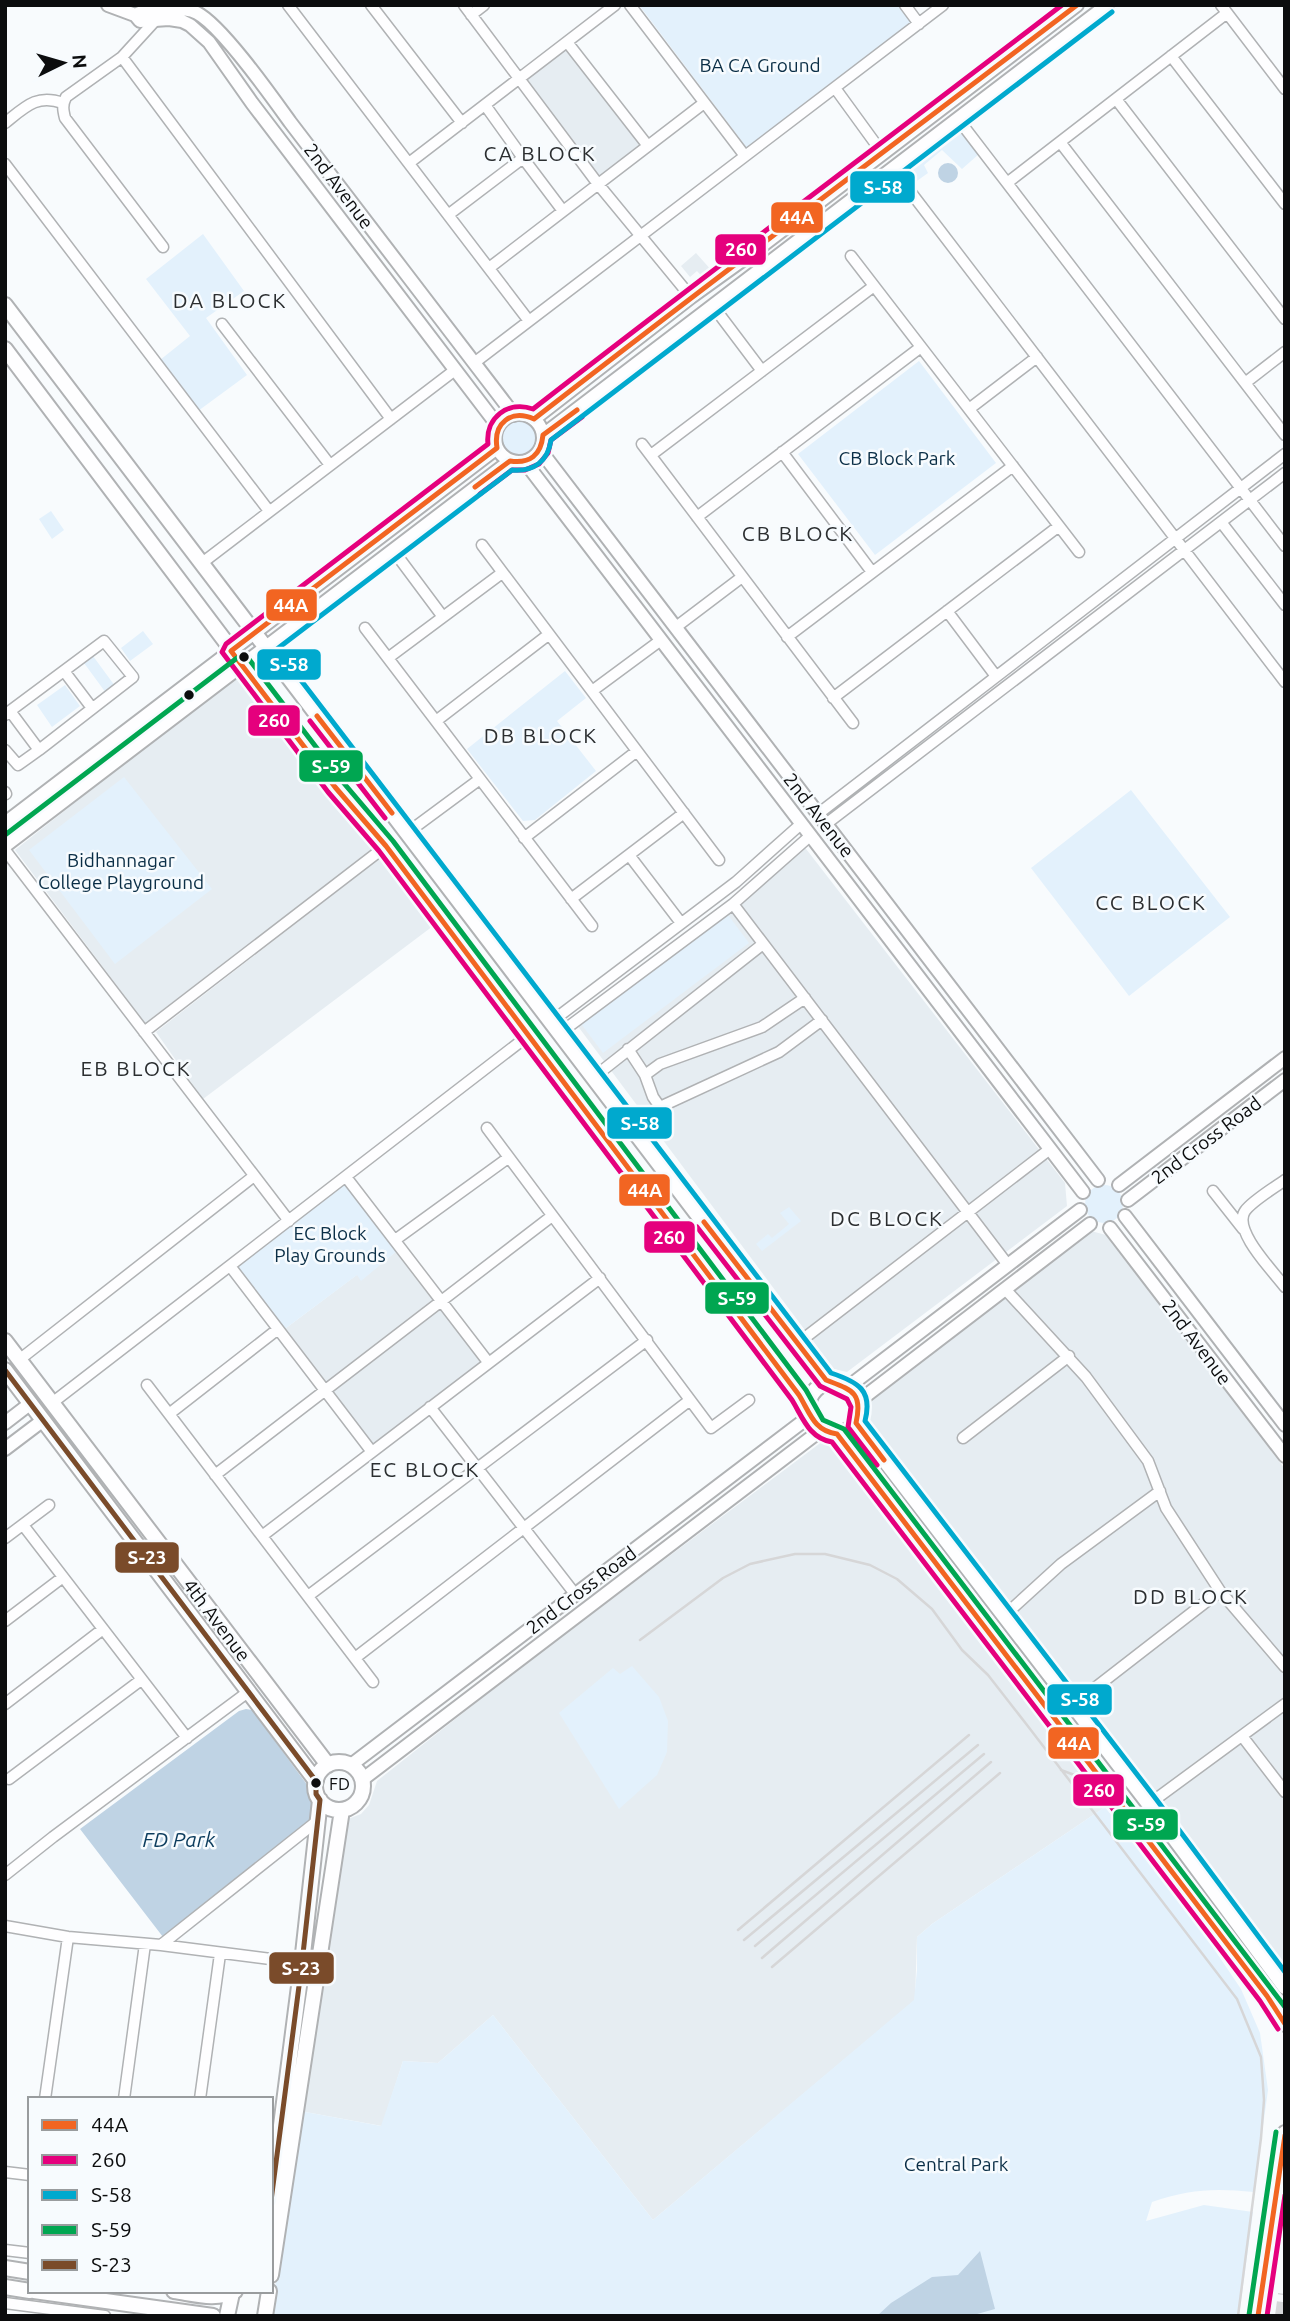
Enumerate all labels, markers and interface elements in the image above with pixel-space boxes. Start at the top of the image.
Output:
north arrow [28,28,98,98]
text: N [68,53,92,70]
park label: BA CA Ground [699,54,821,76]
street label: 2nd Avenue [300,139,378,233]
district label: CA BLOCK [483,141,597,165]
line badge: S-58 [849,170,916,204]
text: S-58 [864,176,902,198]
line badge: 44A [770,201,824,234]
text: 44A [780,206,815,228]
line badge: 260 [714,233,767,266]
text: 260 [725,238,757,260]
district label: DA BLOCK [173,288,287,312]
park label: CB Block Park [839,447,956,469]
district label: CB BLOCK [742,521,854,545]
line badge: 44A [265,588,318,622]
text: 44A [274,594,309,616]
line badge: S-58 [256,648,322,681]
unlabelled marker [237,650,251,664]
text: S-58 [270,653,308,675]
unlabelled marker [182,688,196,702]
line badge: 260 [247,704,301,737]
text: 260 [258,709,290,731]
district label: DB BLOCK [484,723,598,747]
line badge: S-59 [298,749,364,783]
text: S-59 [312,755,350,777]
street label: 2nd Avenue [779,768,859,862]
park label: Bidhannagar College Playground [38,849,204,893]
district label: CC BLOCK [1095,890,1207,914]
district label: EB BLOCK [80,1056,192,1080]
street label: 2nd Cross Road [1147,1092,1265,1188]
line badge: S-58 [606,1106,673,1140]
text: S-58 [621,1112,659,1134]
line badge: 44A [618,1173,671,1207]
text: 44A [628,1179,663,1201]
district label: DC BLOCK [830,1206,944,1230]
line badge: 260 [643,1220,696,1254]
park label: EC Block Play Grounds [274,1222,386,1266]
text: 260 [653,1226,685,1248]
line badge: S-59 [704,1281,770,1315]
text: S-59 [718,1287,756,1309]
street label: 2nd Avenue [1158,1295,1236,1389]
district label: EC BLOCK [370,1457,480,1481]
line badge: S-23 [114,1541,180,1574]
street label: 2nd Cross Road [522,1542,640,1638]
text: S-23 [128,1546,166,1568]
street label: 4th Avenue [179,1574,255,1666]
district label: DD BLOCK [1133,1584,1249,1608]
line badge: S-58 [1046,1683,1113,1716]
text: S-58 [1061,1688,1099,1710]
line badge: 44A [1047,1726,1100,1760]
text: 44A [1057,1732,1092,1754]
line badge: 260 [1072,1773,1125,1807]
place label: FD [329,1774,350,1793]
marker: FD [309,1776,323,1790]
text: 260 [1083,1779,1115,1801]
line badge: S-59 [1112,1808,1179,1841]
text: S-59 [1127,1813,1165,1835]
water label: FD Park [143,1827,216,1851]
line badge: S-23 [268,1951,335,1985]
text: S-23 [282,1957,320,1979]
legend [28,2097,273,2293]
text: 44A [91,2112,129,2136]
text: 260 [91,2147,127,2171]
park label: Central Park [904,2153,1009,2175]
text: S-58 [91,2182,132,2206]
text: S-59 [91,2217,132,2241]
text: S-23 [91,2252,132,2276]

